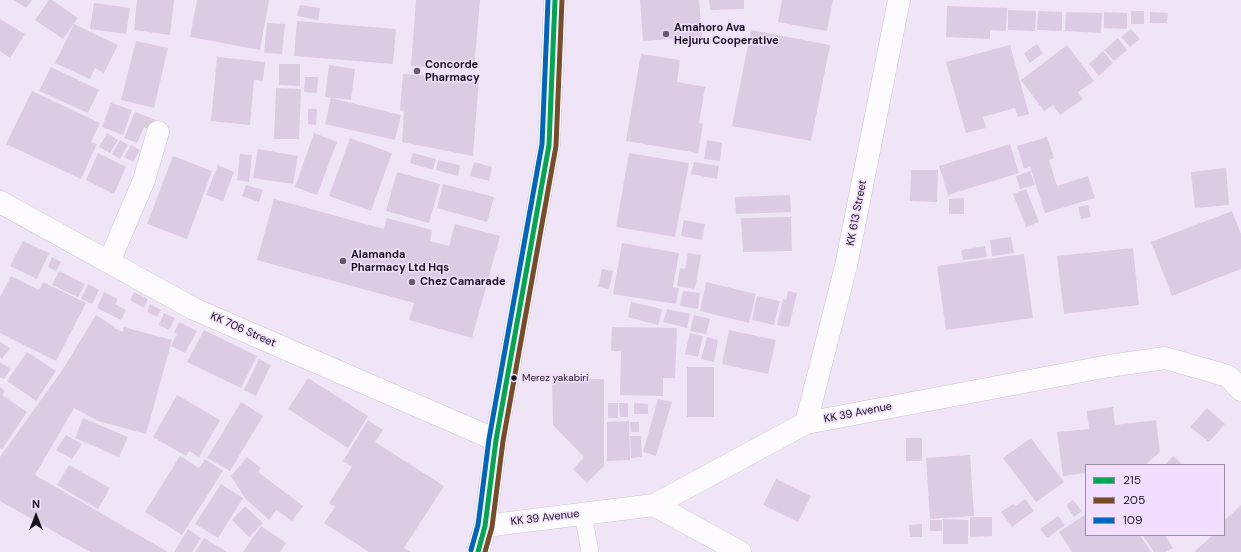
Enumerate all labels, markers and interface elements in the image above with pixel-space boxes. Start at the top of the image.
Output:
place label: Amahoro Ava Hejuru Cooperative [674,21,779,47]
marker: Amahoro Ava Hejuru Cooperative [661,29,671,39]
place label: Concorde Pharmacy [425,58,480,84]
marker: Concorde Pharmacy [412,66,422,76]
street label: KK 613 Street [844,179,870,247]
place label: Alamanda Pharmacy Ltd Hqs [351,248,449,274]
marker: Alamanda Pharmacy Ltd Hqs [338,256,348,266]
place label: Chez Camarade [420,275,506,289]
marker: Chez Camarade [407,277,417,287]
street label: KK 706 Street [208,310,278,350]
place label: Merez yakabiri [522,372,588,384]
marker: Merez yakabiri [509,373,519,383]
street label: KK 39 Avenue [823,400,893,426]
legend [1085,464,1225,536]
text: 215 [1123,472,1141,488]
text: 205 [1123,492,1145,508]
north arrow [16,496,56,536]
text: N [32,497,40,511]
street label: KK 39 Avenue [510,507,580,529]
text: 109 [1123,512,1143,528]

